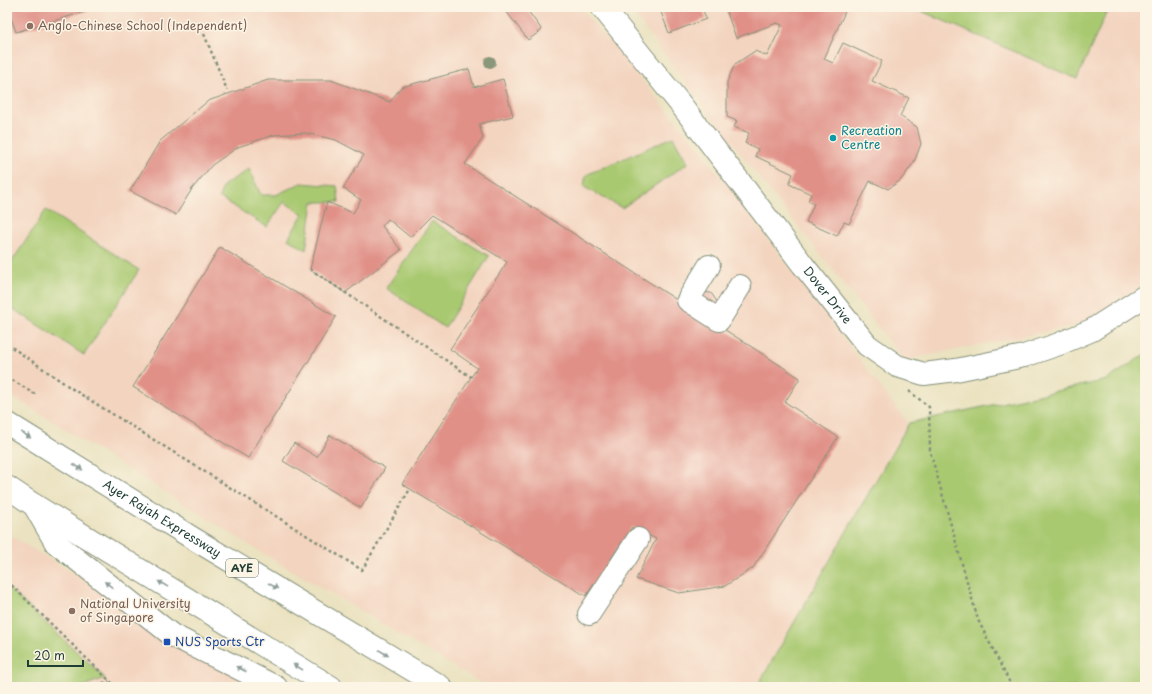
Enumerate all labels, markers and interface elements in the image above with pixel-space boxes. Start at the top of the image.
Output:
place label: Anglo-Chinese School (Independent) [38,16,247,34]
marker: Anglo-Chinese School (Independent) [25,21,35,31]
place label: Recreation Centre [841,121,902,153]
marker: Recreation Centre [828,133,838,143]
street label: Dover Drive [800,262,857,327]
one-way arrow [21,431,31,439]
one-way arrow [72,464,84,471]
street label: Ayer Rajah Expressway [100,475,225,561]
road number: AYE [226,559,258,577]
one-way arrow [103,580,114,589]
one-way arrow [158,580,168,588]
one-way arrow [267,583,279,590]
place label: National University of Singapore [80,594,191,626]
marker: National University of Singapore [67,606,77,616]
place label: NUS Sports Ctr [175,632,265,650]
marker: NUS Sports Ctr [162,637,172,647]
scale bar [28,642,83,668]
text: 20 m [34,646,65,664]
one-way arrow [378,650,390,657]
one-way arrow [292,663,304,670]
one-way arrow [235,666,247,673]

